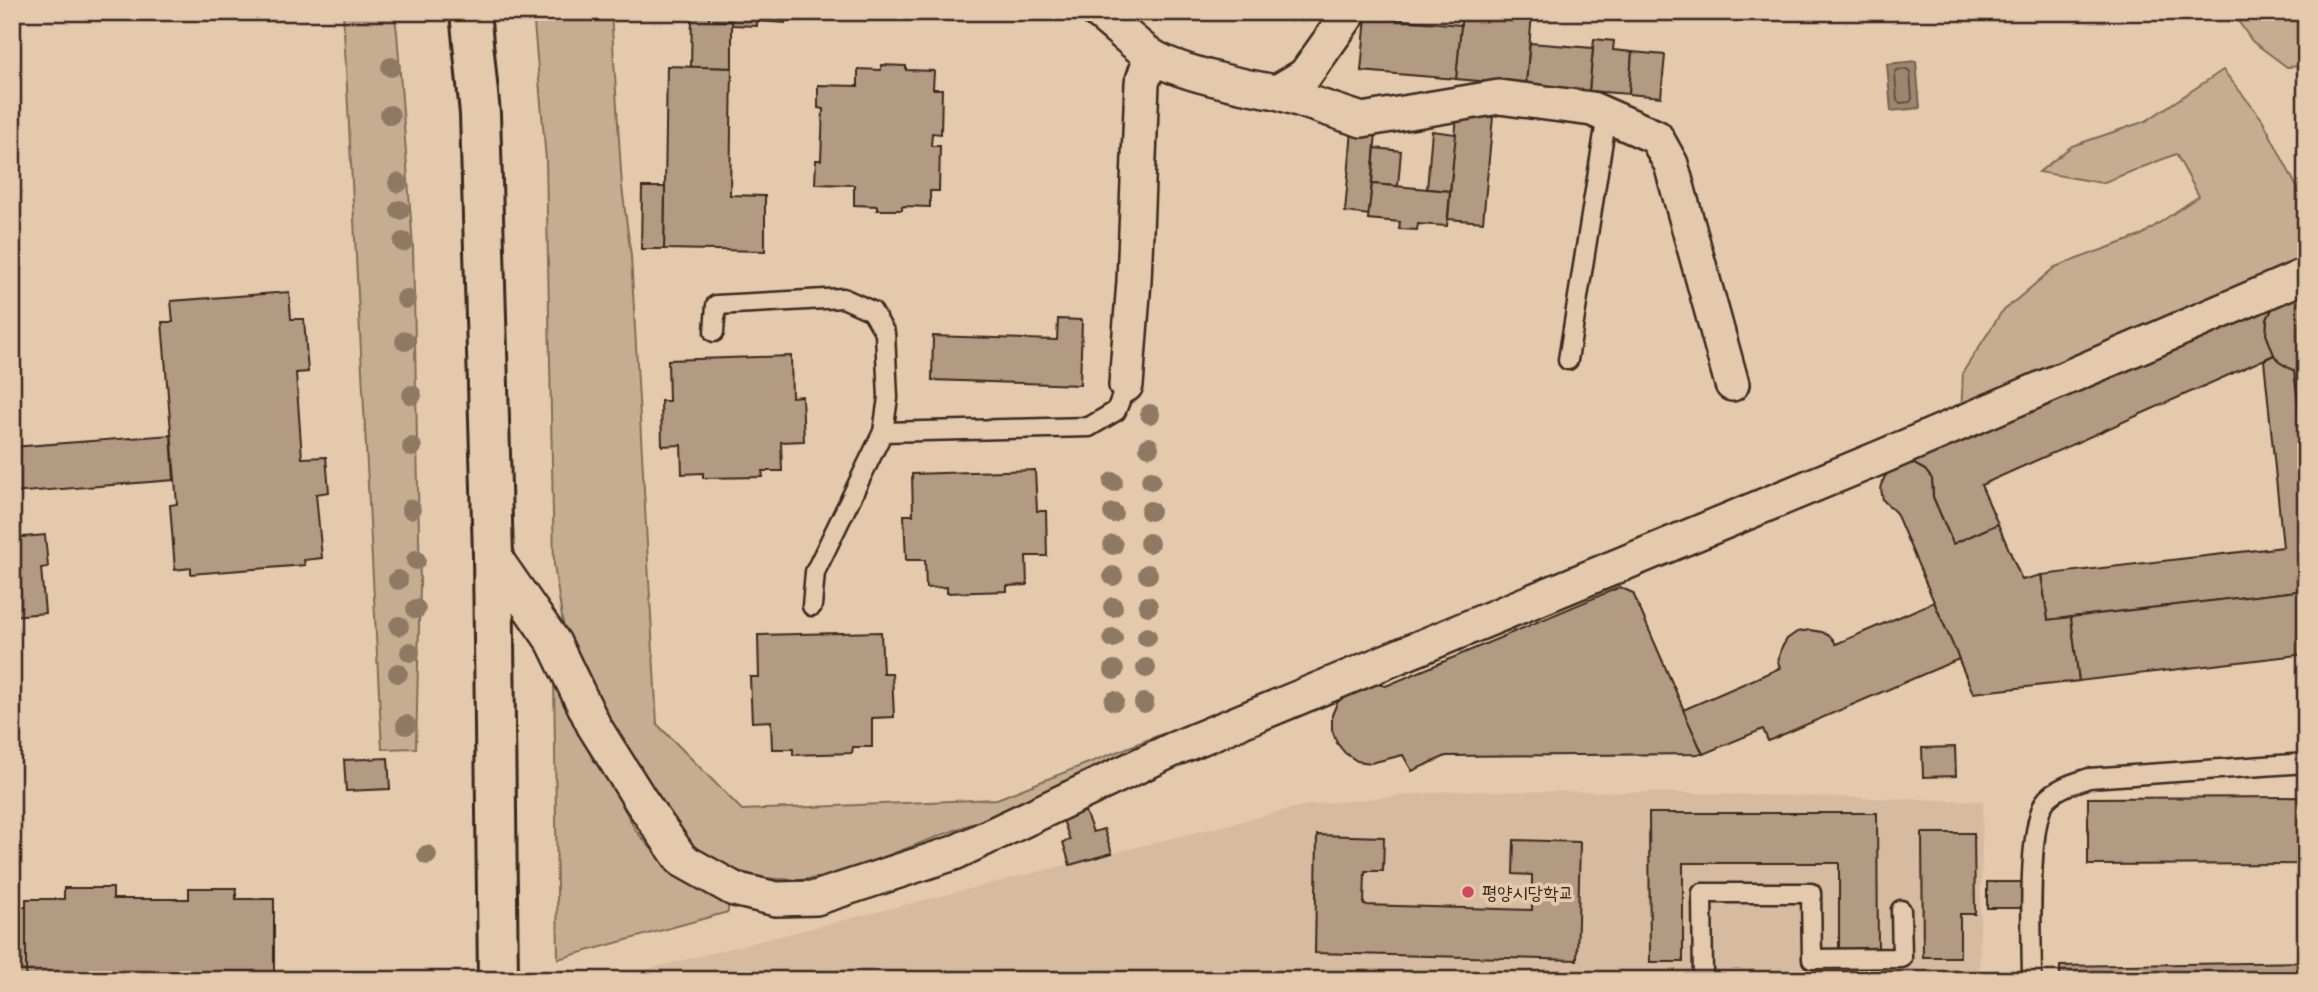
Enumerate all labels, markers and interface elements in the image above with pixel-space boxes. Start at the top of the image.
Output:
place label: 평양시당학교 [1482,880,1574,904]
marker: 평양시당학교 [1460,884,1476,900]

